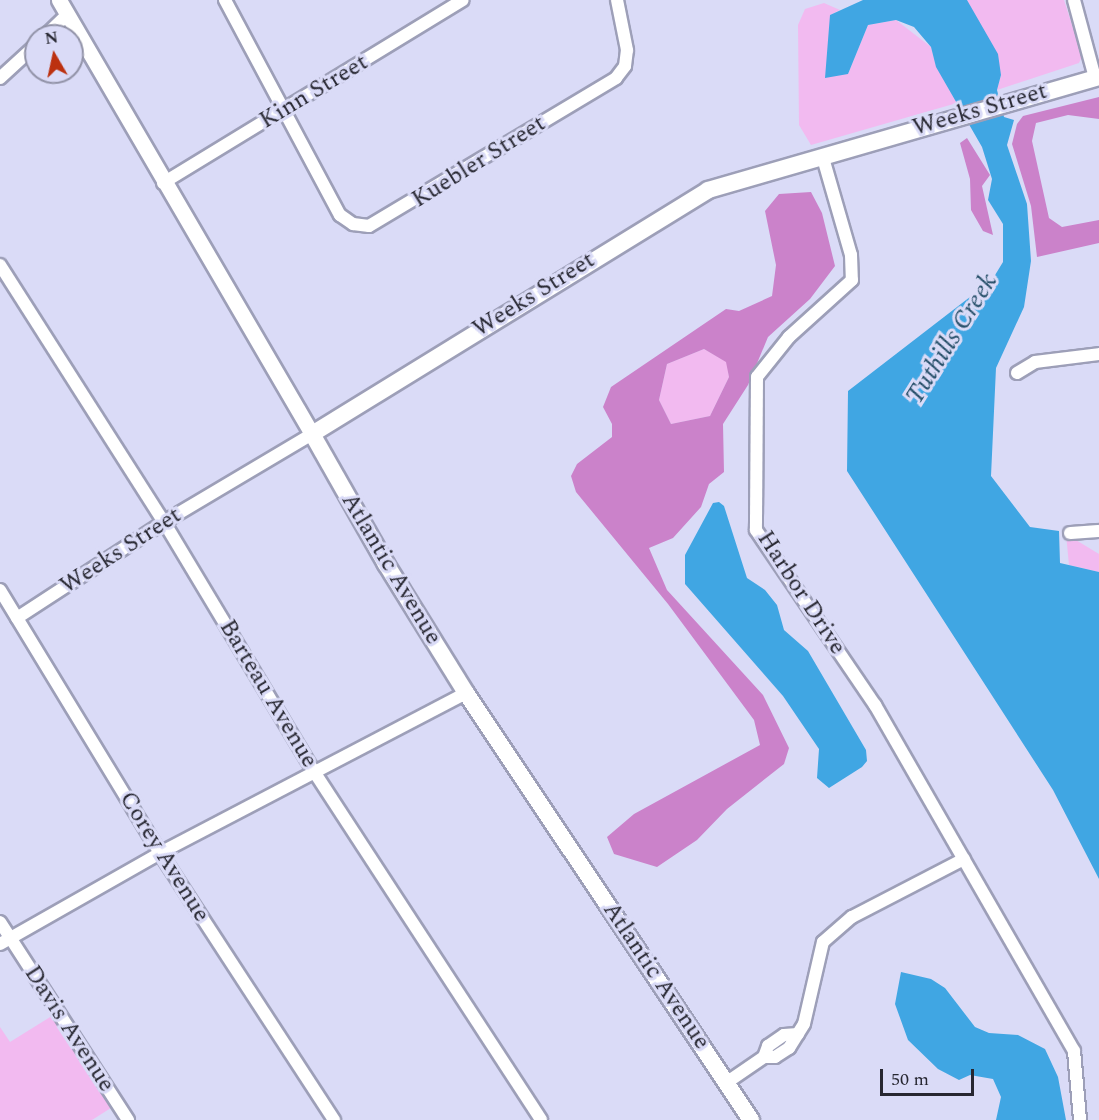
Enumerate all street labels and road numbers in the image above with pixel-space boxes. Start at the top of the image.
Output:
street label: Kinn Street [255,48,373,136]
street label: Weeks Street [909,77,1051,143]
street label: Kuebler Street [407,109,551,215]
street label: Weeks Street [468,246,600,344]
street label: Atlantic Avenue [335,488,447,650]
street label: Weeks Street [55,501,187,601]
street label: Harbor Drive [750,526,852,660]
street label: Barteau Avenue [212,615,324,773]
street label: Corey Avenue [113,786,215,928]
street label: Atlantic Avenue [596,897,716,1055]
street label: Davis Avenue [17,960,121,1098]

